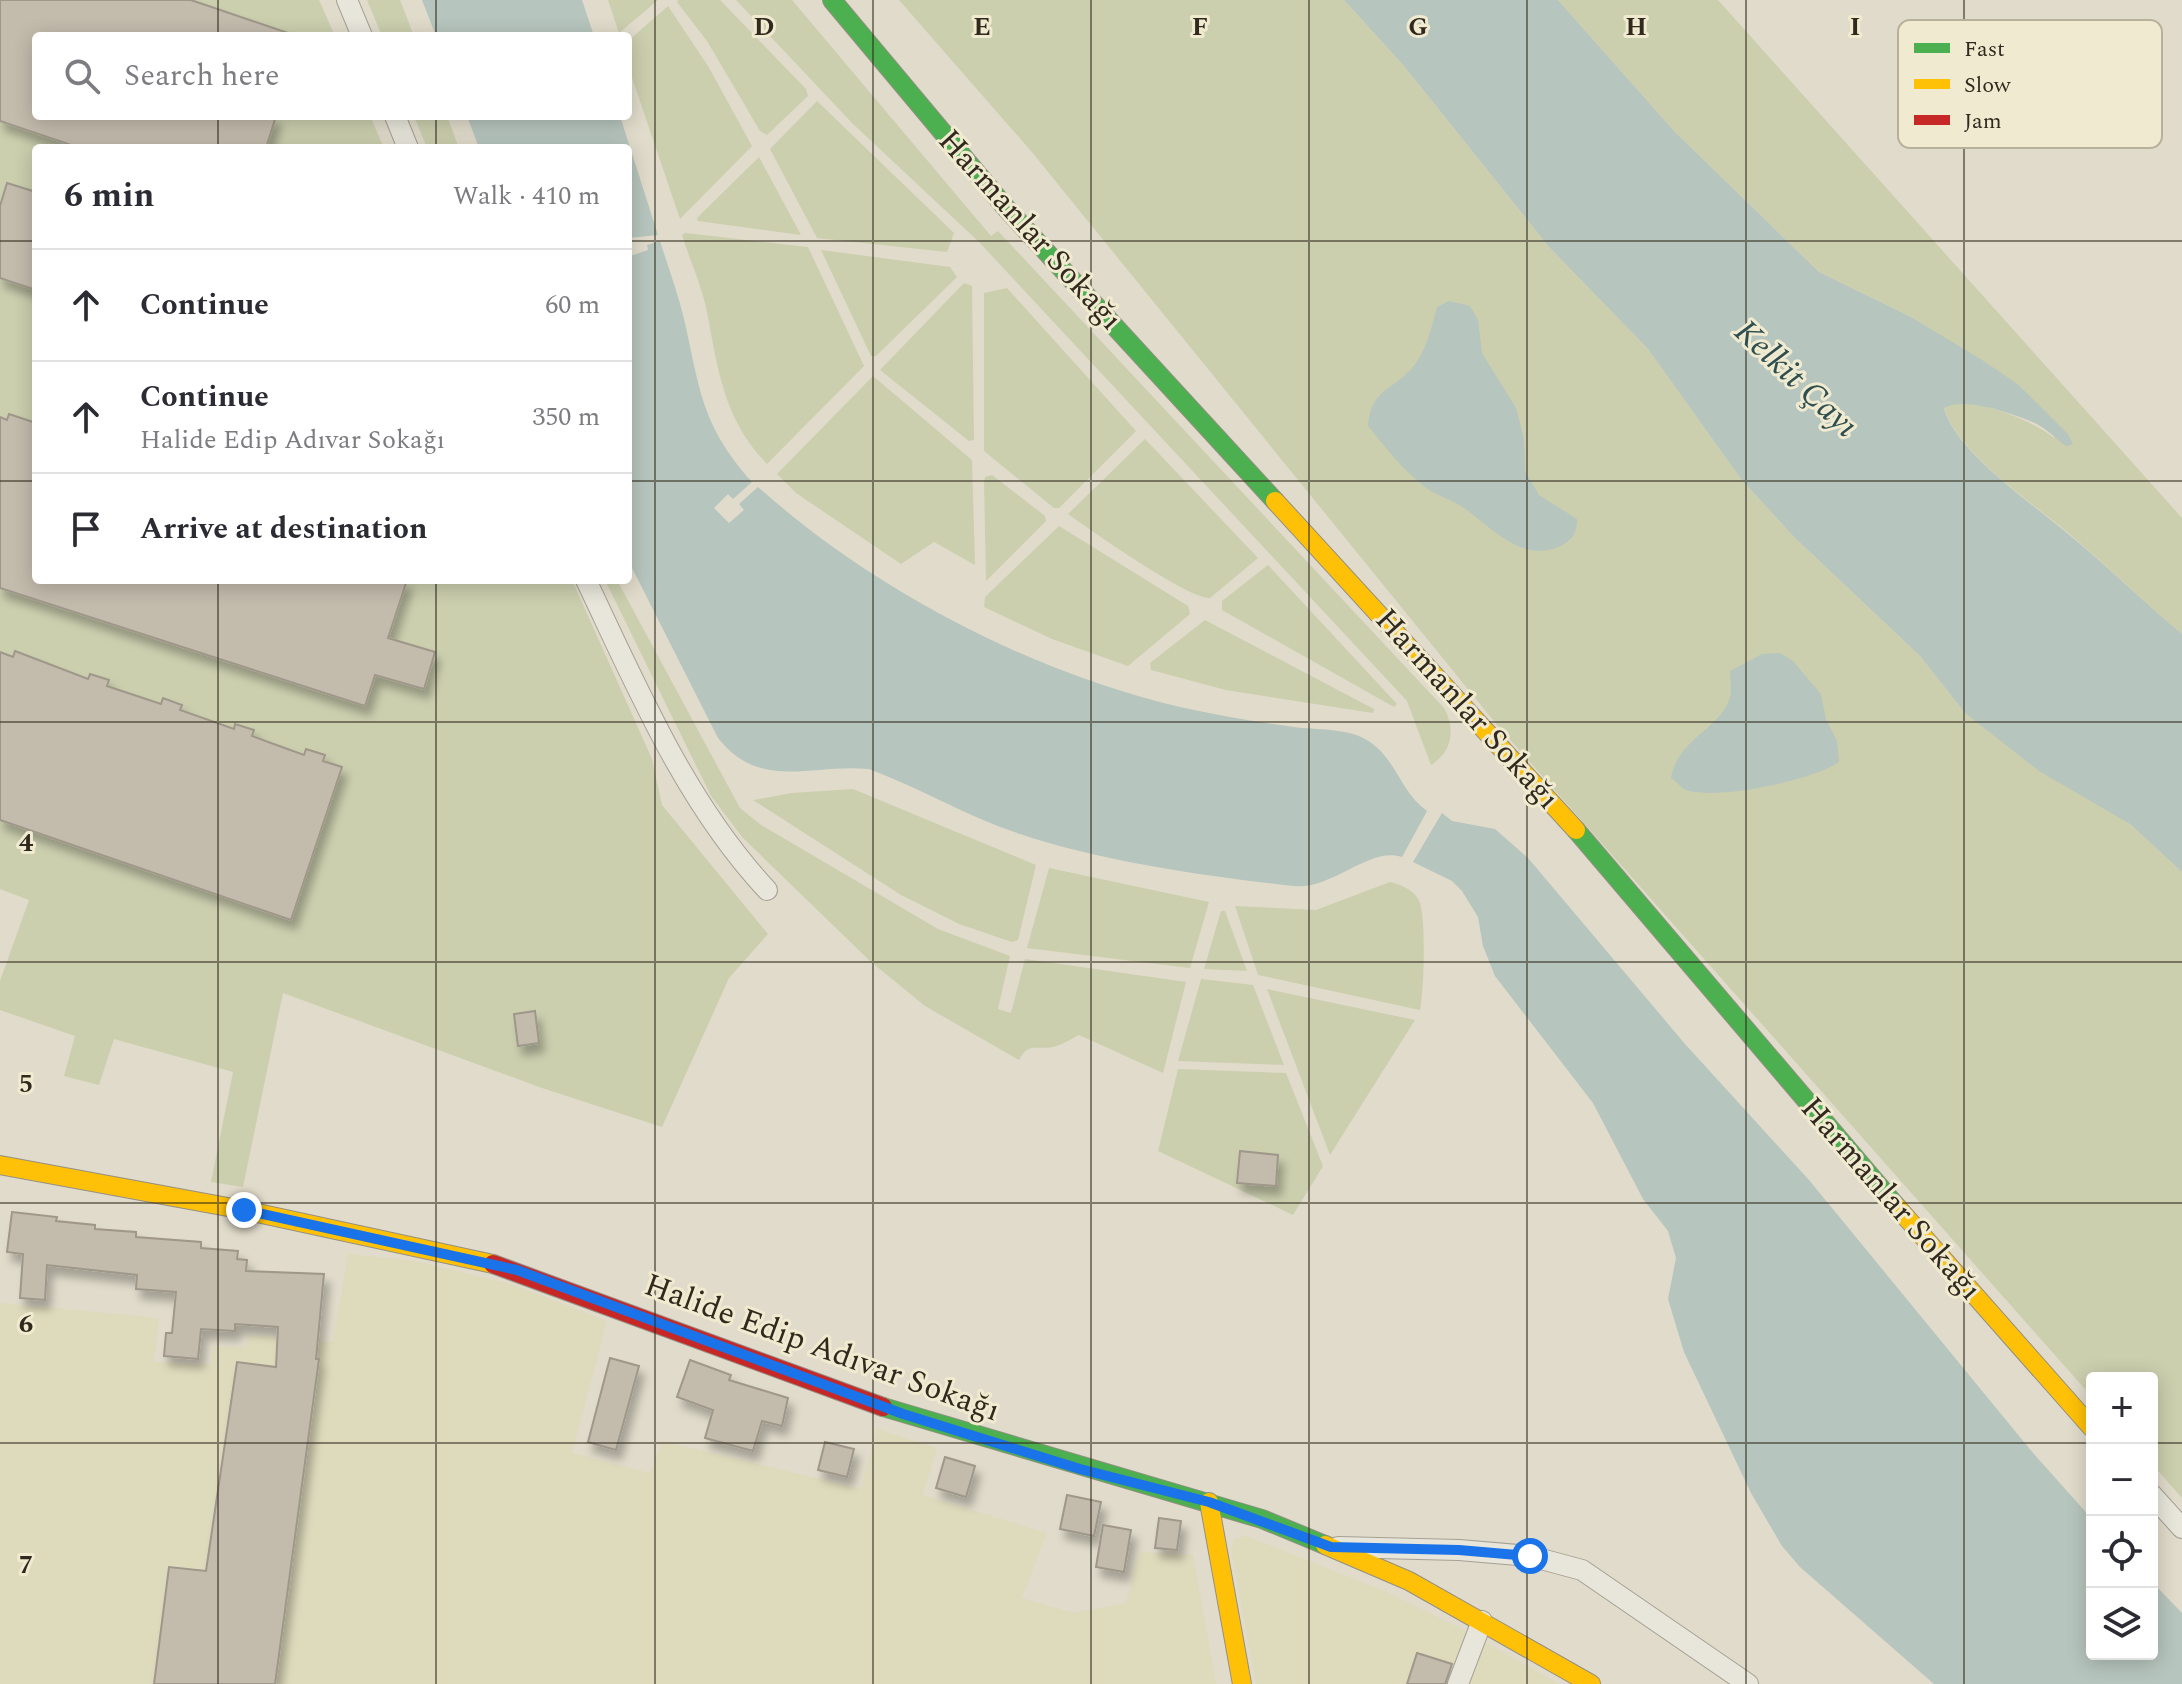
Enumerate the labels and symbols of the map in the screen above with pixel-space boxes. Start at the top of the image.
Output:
text: D [754,7,774,47]
text: E [973,7,991,47]
text: F [1192,7,1208,47]
text: G [1408,7,1428,47]
text: H [1625,7,1647,47]
text: I [1850,7,1860,47]
legend [1898,20,2162,148]
text: Fast [1964,33,2005,66]
text: Slow [1964,69,2012,102]
text: Jam [1964,105,2002,138]
street label: Harmanlar Sokağı [926,118,1134,342]
water label: Kelkit Çayı [1722,307,1870,451]
street label: Harmanlar Sokağı [1363,597,1571,821]
text: 4 [19,823,34,863]
text: 5 [19,1064,33,1104]
street label: Harmanlar Sokağı [1788,1086,1994,1312]
route end [226,1192,262,1228]
street label: Halide Edip Adıvar Sokağı [637,1261,1007,1435]
text: 6 [19,1304,33,1344]
route start [1512,1538,1548,1574]
text: 7 [19,1545,33,1585]

